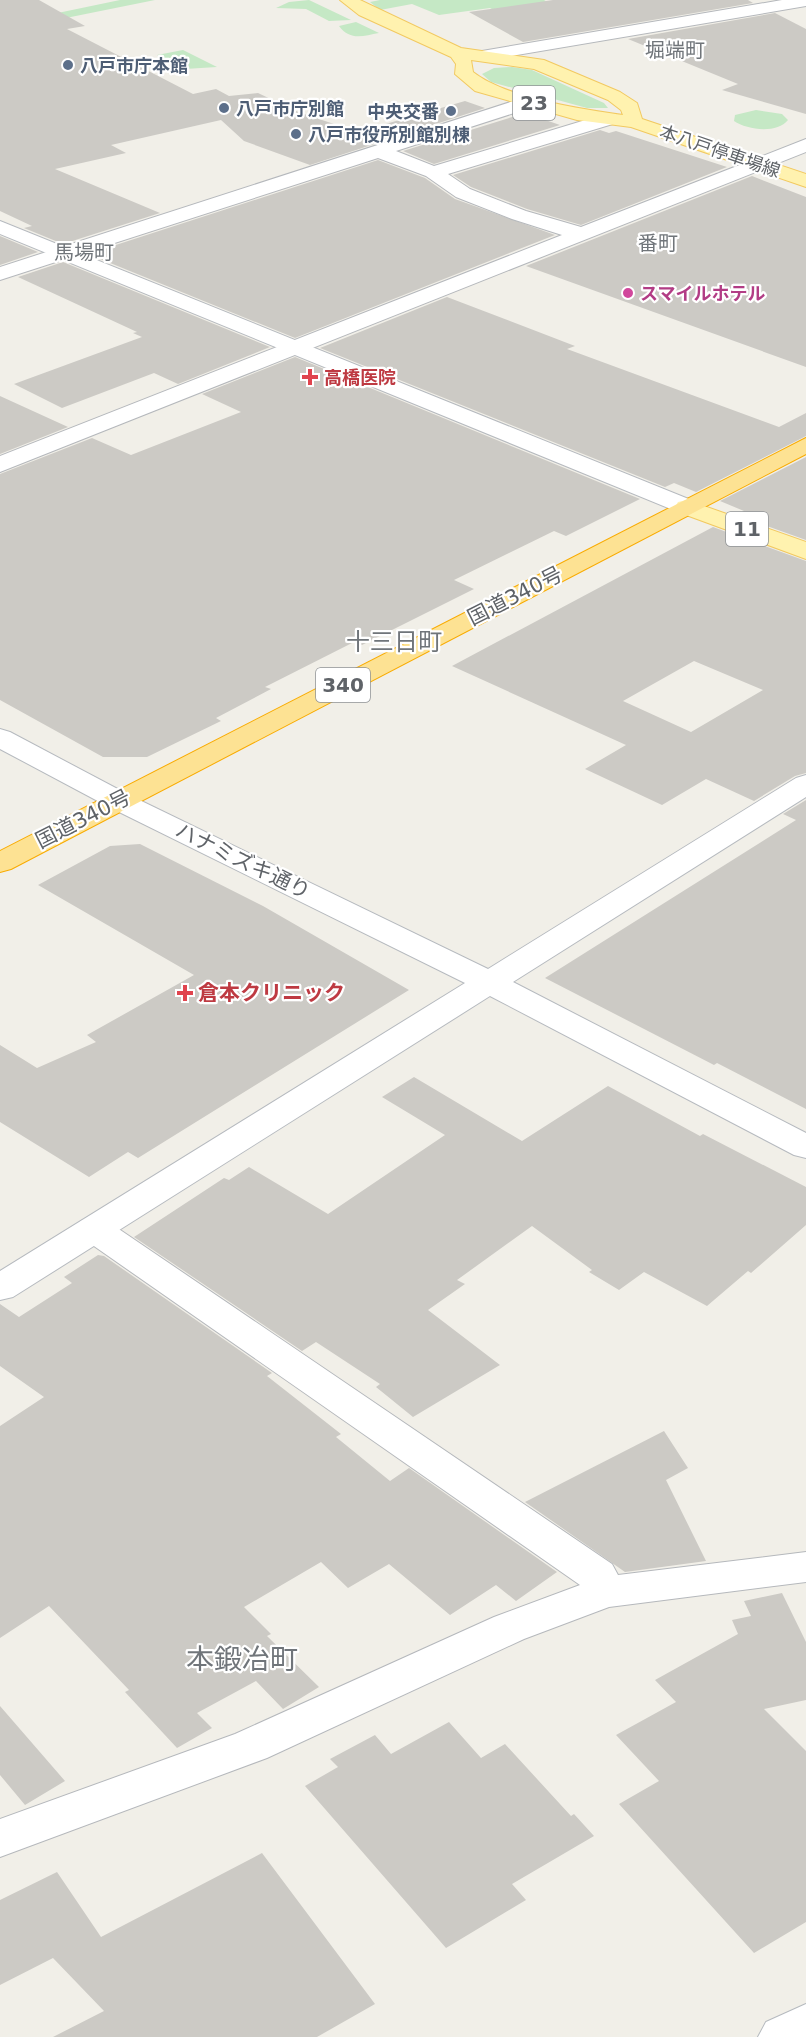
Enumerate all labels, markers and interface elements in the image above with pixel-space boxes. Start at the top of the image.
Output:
district label: 堀端町 [645,38,705,62]
place label: 八戸市庁本館 [80,55,188,76]
marker: 八戸市庁本館 [61,58,75,72]
road number: 23 [513,86,555,120]
place label: 八戸市庁別館 [236,98,344,119]
marker: 八戸市庁別館 [217,101,231,115]
place label: 中央交番 [367,101,439,122]
marker: 中央交番 [444,104,458,118]
street label: 本八戸停車場線 [657,121,783,181]
place label: 八戸市役所別館別棟 [308,124,470,145]
marker: 八戸市役所別館別棟 [289,127,303,141]
district label: 番町 [638,231,678,255]
district label: 馬場町 [54,240,114,264]
place label: スマイルホテル [640,283,765,304]
marker: スマイルホテル [621,286,635,300]
place label: 高橋医院 [324,367,396,388]
marker: 高橋医院 [301,368,319,386]
road number: 11 [726,512,768,546]
street label: 国道340号 [464,562,566,630]
district label: 十三日町 [346,628,442,656]
road number: 340 [316,668,370,702]
street label: 国道340号 [32,785,134,853]
street label: ハナミズキ通り [172,818,314,904]
place label: 倉本クリニック [198,981,345,1005]
marker: 倉本クリニック [176,984,194,1002]
district label: 本鍛冶町 [186,1643,298,1676]

